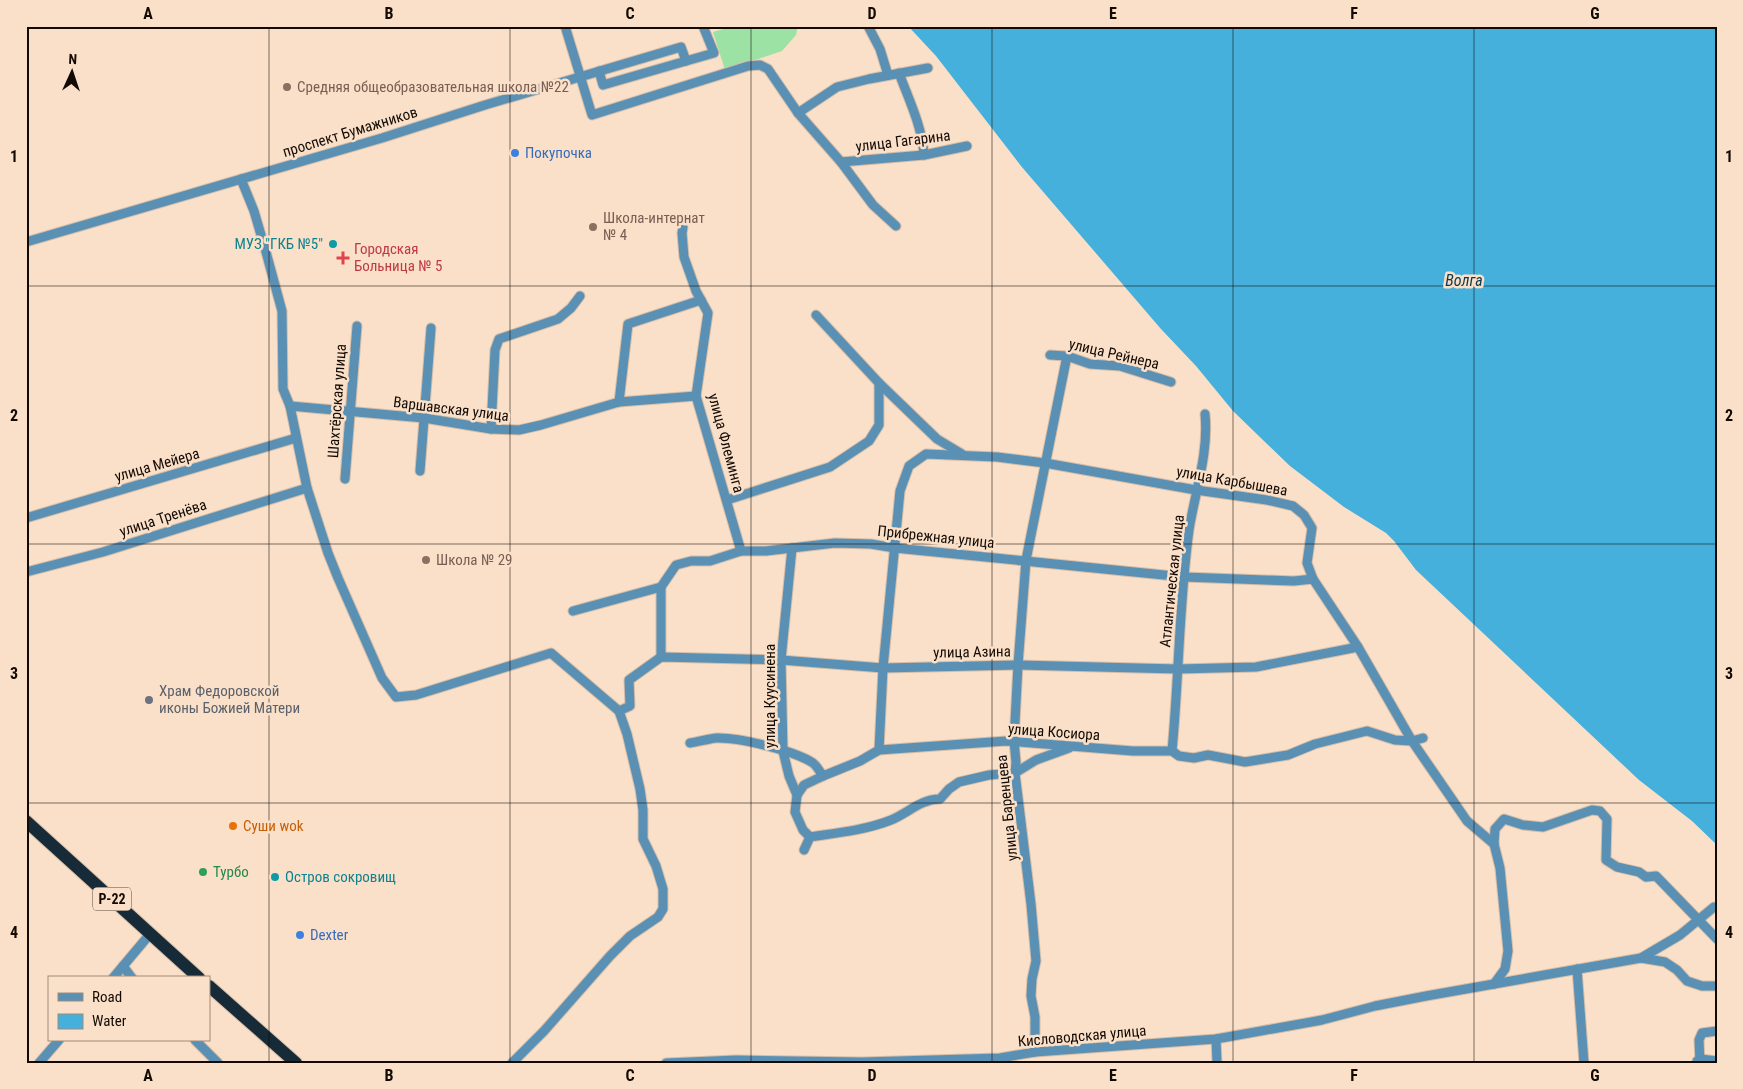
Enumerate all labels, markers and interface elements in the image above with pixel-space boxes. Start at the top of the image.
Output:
text: A [143,4,153,23]
text: B [385,4,394,23]
text: C [625,4,635,23]
text: D [867,4,877,23]
text: E [1109,4,1117,23]
text: F [1350,4,1358,23]
text: G [1590,4,1600,23]
north arrow [48,48,98,98]
text: N [68,51,77,67]
place label: Средняя общеобразовательная школа №22 [297,78,569,96]
marker: Средняя общеобразовательная школа №22 [281,81,293,93]
street label: проспект Бумажников [280,103,420,161]
street label: улица Гагарина [855,126,951,156]
place label: Покупочка [525,144,592,162]
text: 1 [10,147,18,166]
marker: Покупочка [509,147,521,159]
text: 1 [1725,147,1733,166]
place label: Школа-интернат № 4 [603,209,705,244]
marker: Школа-интернат № 4 [587,221,599,233]
place label: МУЗ "ГКБ №5" [235,235,323,253]
marker: МУЗ "ГКБ №5" [327,238,339,250]
place label: Городская Больница № 5 [354,240,442,275]
marker: Городская Больница № 5 [336,251,350,265]
water label: Волга [1445,271,1483,290]
street label: улица Рейнера [1067,335,1161,373]
street label: Шахтёрская улица [324,343,350,459]
street label: улица Флеминга [704,391,748,495]
street label: Варшавская улица [392,393,510,425]
text: 2 [10,406,18,425]
text: 2 [1725,406,1733,425]
street label: улица Мейера [113,444,201,486]
street label: улица Карбышева [1175,462,1289,500]
street label: улица Тренёва [117,495,209,541]
street label: Атлантическая улица [1156,514,1188,648]
street label: Прибрежная улица [877,522,995,552]
place label: Школа № 29 [436,551,513,569]
marker: Школа № 29 [420,554,432,566]
street label: улица Азина [933,642,1011,662]
street label: улица Куусинена [761,644,779,748]
text: 3 [10,664,18,683]
text: 3 [1725,664,1733,683]
place label: Храм Федоровской иконы Божией Матери [159,682,300,717]
marker: Храм Федоровской иконы Божией Матери [143,694,155,706]
street label: улица Косиора [1007,720,1101,744]
street label: улица Баренцева [992,754,1022,862]
place label: Суши wok [243,817,304,835]
marker: Суши wok [227,820,239,832]
place label: Турбо [213,863,249,881]
marker: Турбо [197,866,209,878]
place label: Остров сокровищ [285,868,396,886]
marker: Остров сокровищ [269,871,281,883]
road number: Р-22 [93,888,131,911]
text: 4 [10,923,18,942]
text: 4 [1725,923,1733,942]
place label: Dexter [310,926,349,944]
marker: Dexter [294,929,306,941]
legend [48,976,210,1042]
text: Road [92,988,122,1006]
text: Water [92,1012,127,1030]
street label: Кисловодская улица [1017,1021,1147,1051]
text: A [143,1066,153,1085]
text: B [385,1066,394,1085]
text: C [625,1066,635,1085]
text: D [867,1066,877,1085]
text: E [1109,1066,1117,1085]
text: F [1350,1066,1358,1085]
text: G [1590,1066,1600,1085]

